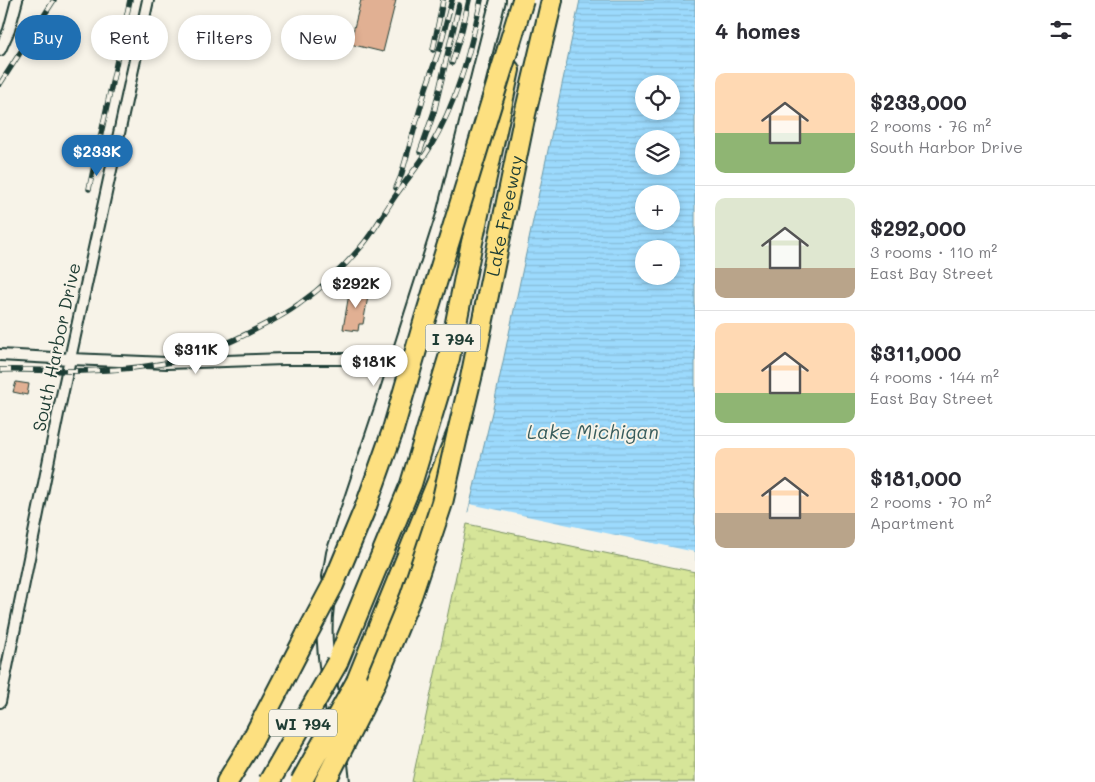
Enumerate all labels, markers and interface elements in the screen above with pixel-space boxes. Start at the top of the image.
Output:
chip: Buy [15,15,81,60]
chip: Rent [91,15,168,60]
chip: Filters [178,15,271,60]
chip: New [281,15,355,60]
icon: filters [1047,16,1075,44]
text: 4 homes [715,17,801,44]
map controls [635,75,680,285]
button: locate [635,75,680,120]
text: $233,000 [870,88,967,115]
icon: home [755,93,815,153]
text: 2 rooms · 76 m² [870,115,991,136]
button: layers [635,130,680,175]
pin: $233K [62,134,132,177]
text: South Harbor Drive [870,136,1023,157]
text: $233K [73,140,121,161]
street label: Lake Freeway [480,153,528,278]
button: + [635,185,680,230]
text: $292,000 [870,214,966,241]
icon: home [755,218,815,278]
button: − [635,240,680,285]
text: 3 rooms · 110 m² [870,241,997,262]
street label: South Harbor Drive [26,260,86,434]
text: East Bay Street [870,262,993,283]
pin: $292K [321,266,391,309]
text: $292K [332,272,380,293]
road number: I 794 [426,324,480,352]
pin: $311K [161,332,231,375]
text: $311K [174,338,218,359]
text: $311,000 [870,339,961,366]
icon: home [755,343,815,403]
pin: $181K [339,344,409,387]
text: $181K [352,350,396,371]
text: 4 rooms · 144 m² [870,366,999,387]
text: East Bay Street [870,387,993,408]
water label: Lake Michigan [527,419,659,444]
text: $181,000 [870,464,962,491]
icon: home [755,468,815,528]
text: 2 rooms · 70 m² [870,491,991,512]
text: Apartment [870,512,955,533]
road number: WI 794 [269,710,337,736]

